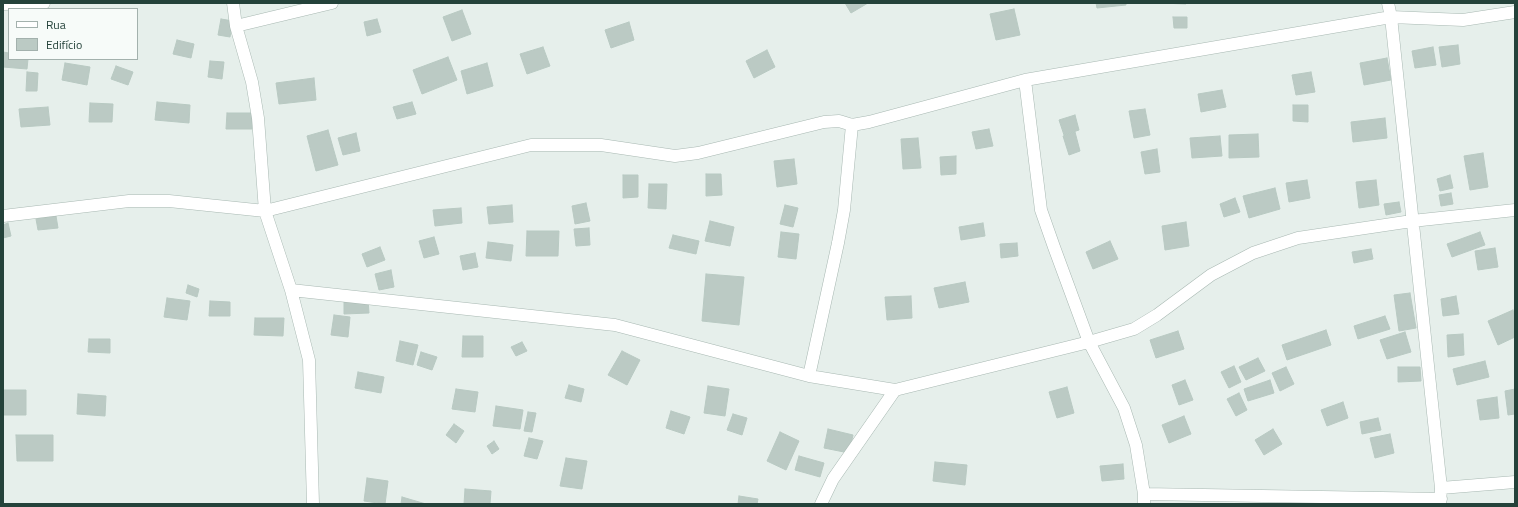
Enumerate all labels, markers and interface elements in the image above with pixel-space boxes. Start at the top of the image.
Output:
legend [8,8,138,60]
text: Rua [46,15,66,34]
text: Edifício [46,35,82,54]

